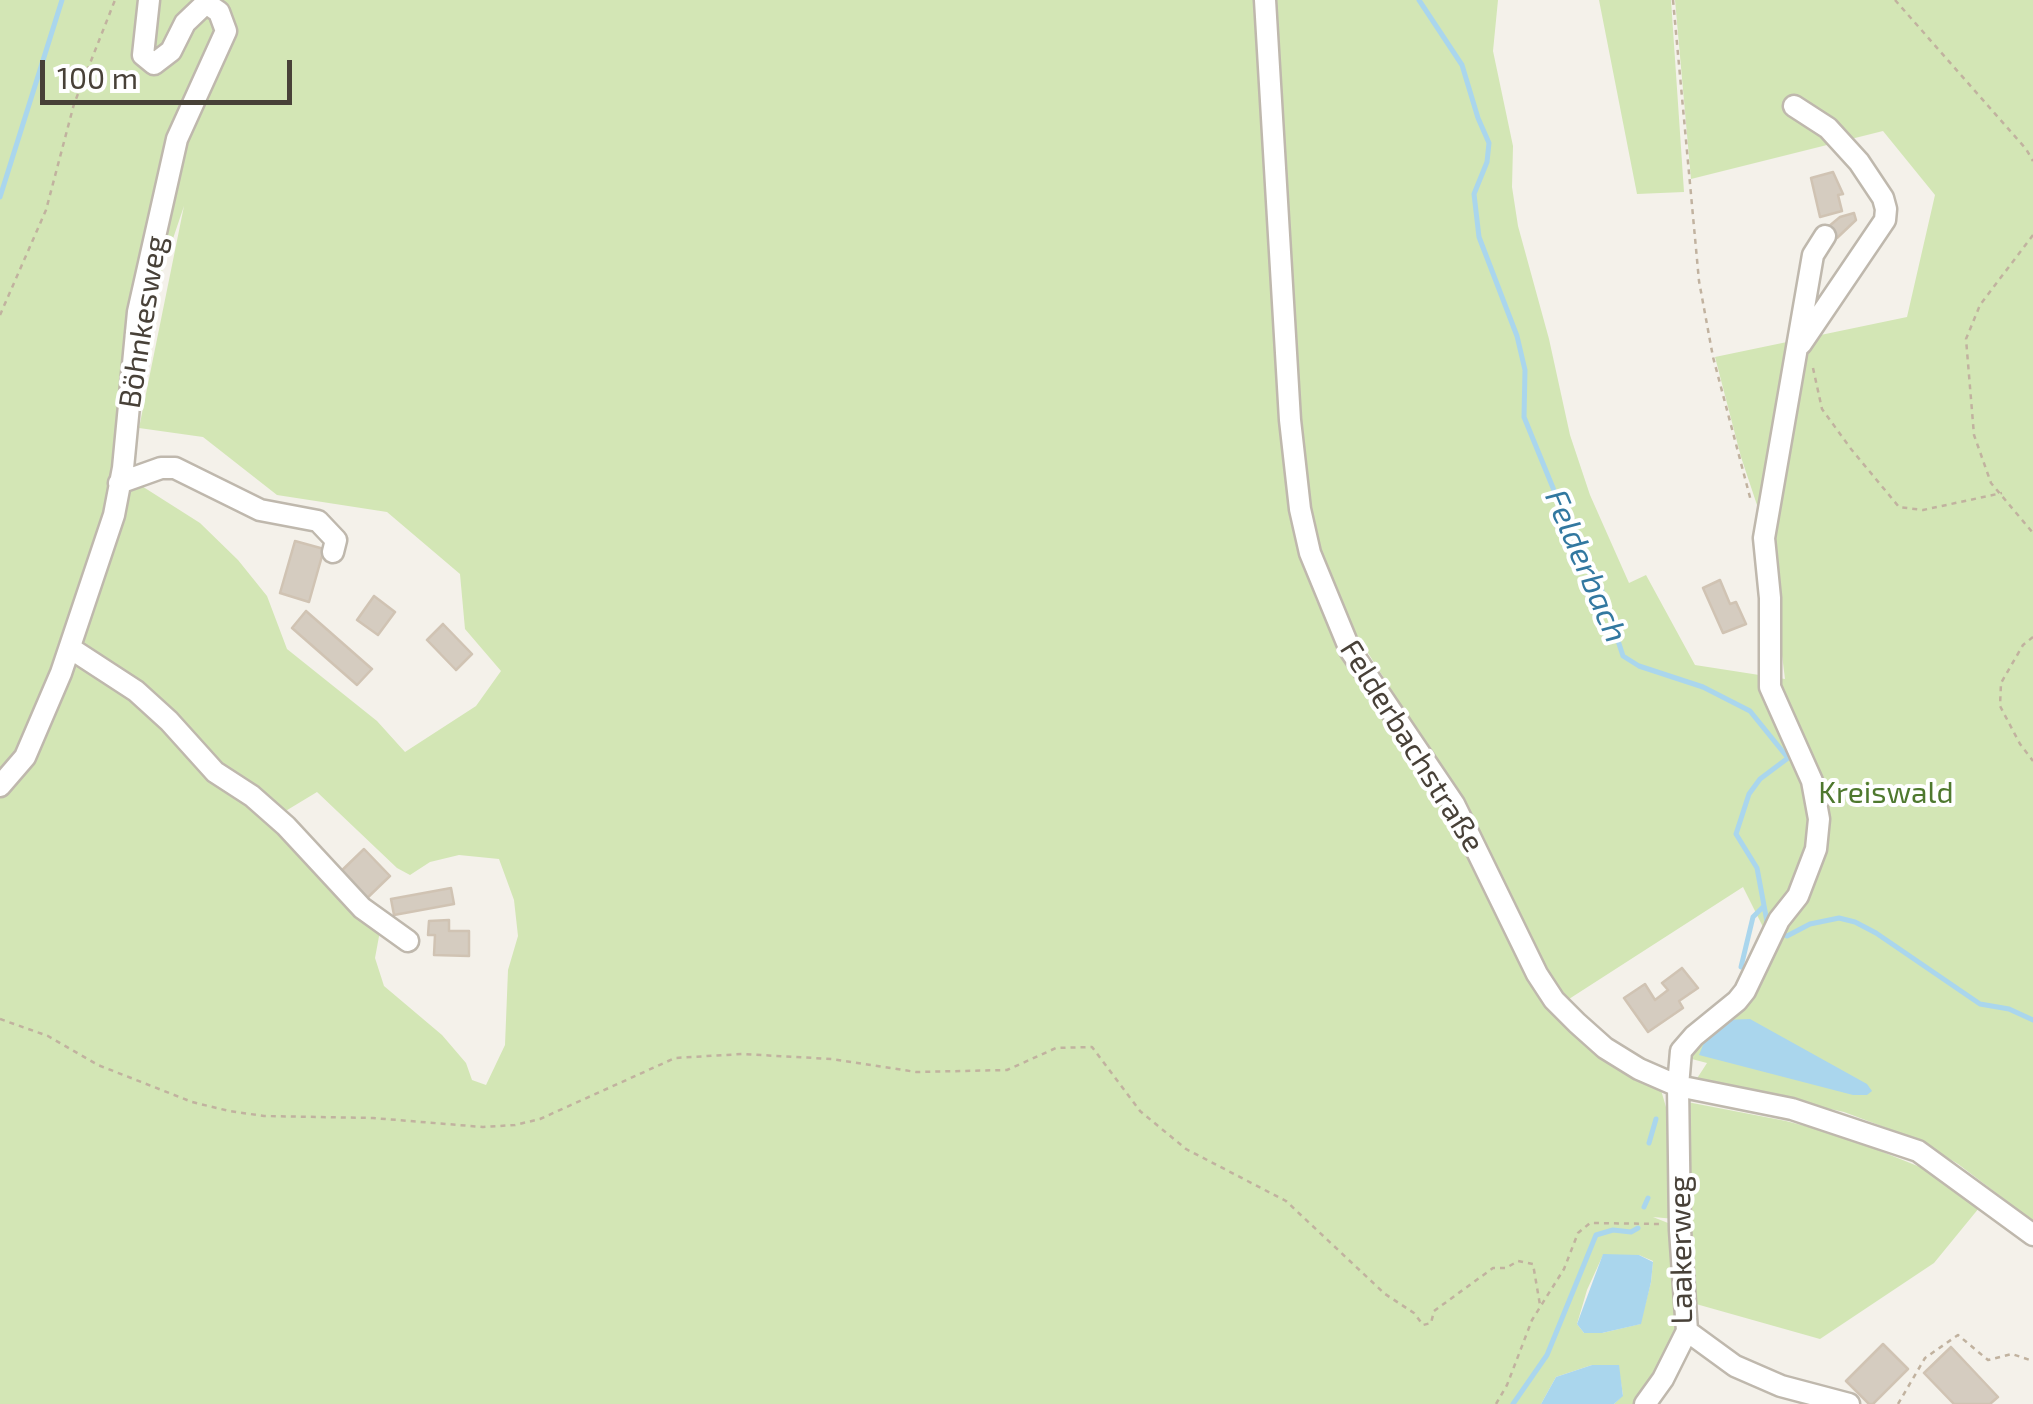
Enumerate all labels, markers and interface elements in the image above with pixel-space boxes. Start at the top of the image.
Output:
scale bar [45,40,298,102]
text: 100 m [57,59,138,95]
street label: Böhnkesweg [112,233,174,411]
water label: Felderbach [1537,484,1635,648]
street label: Felderbachstraße [1332,633,1492,859]
park label: Kreiswald [1818,775,1954,811]
street label: Laakerweg [1662,1175,1700,1325]

